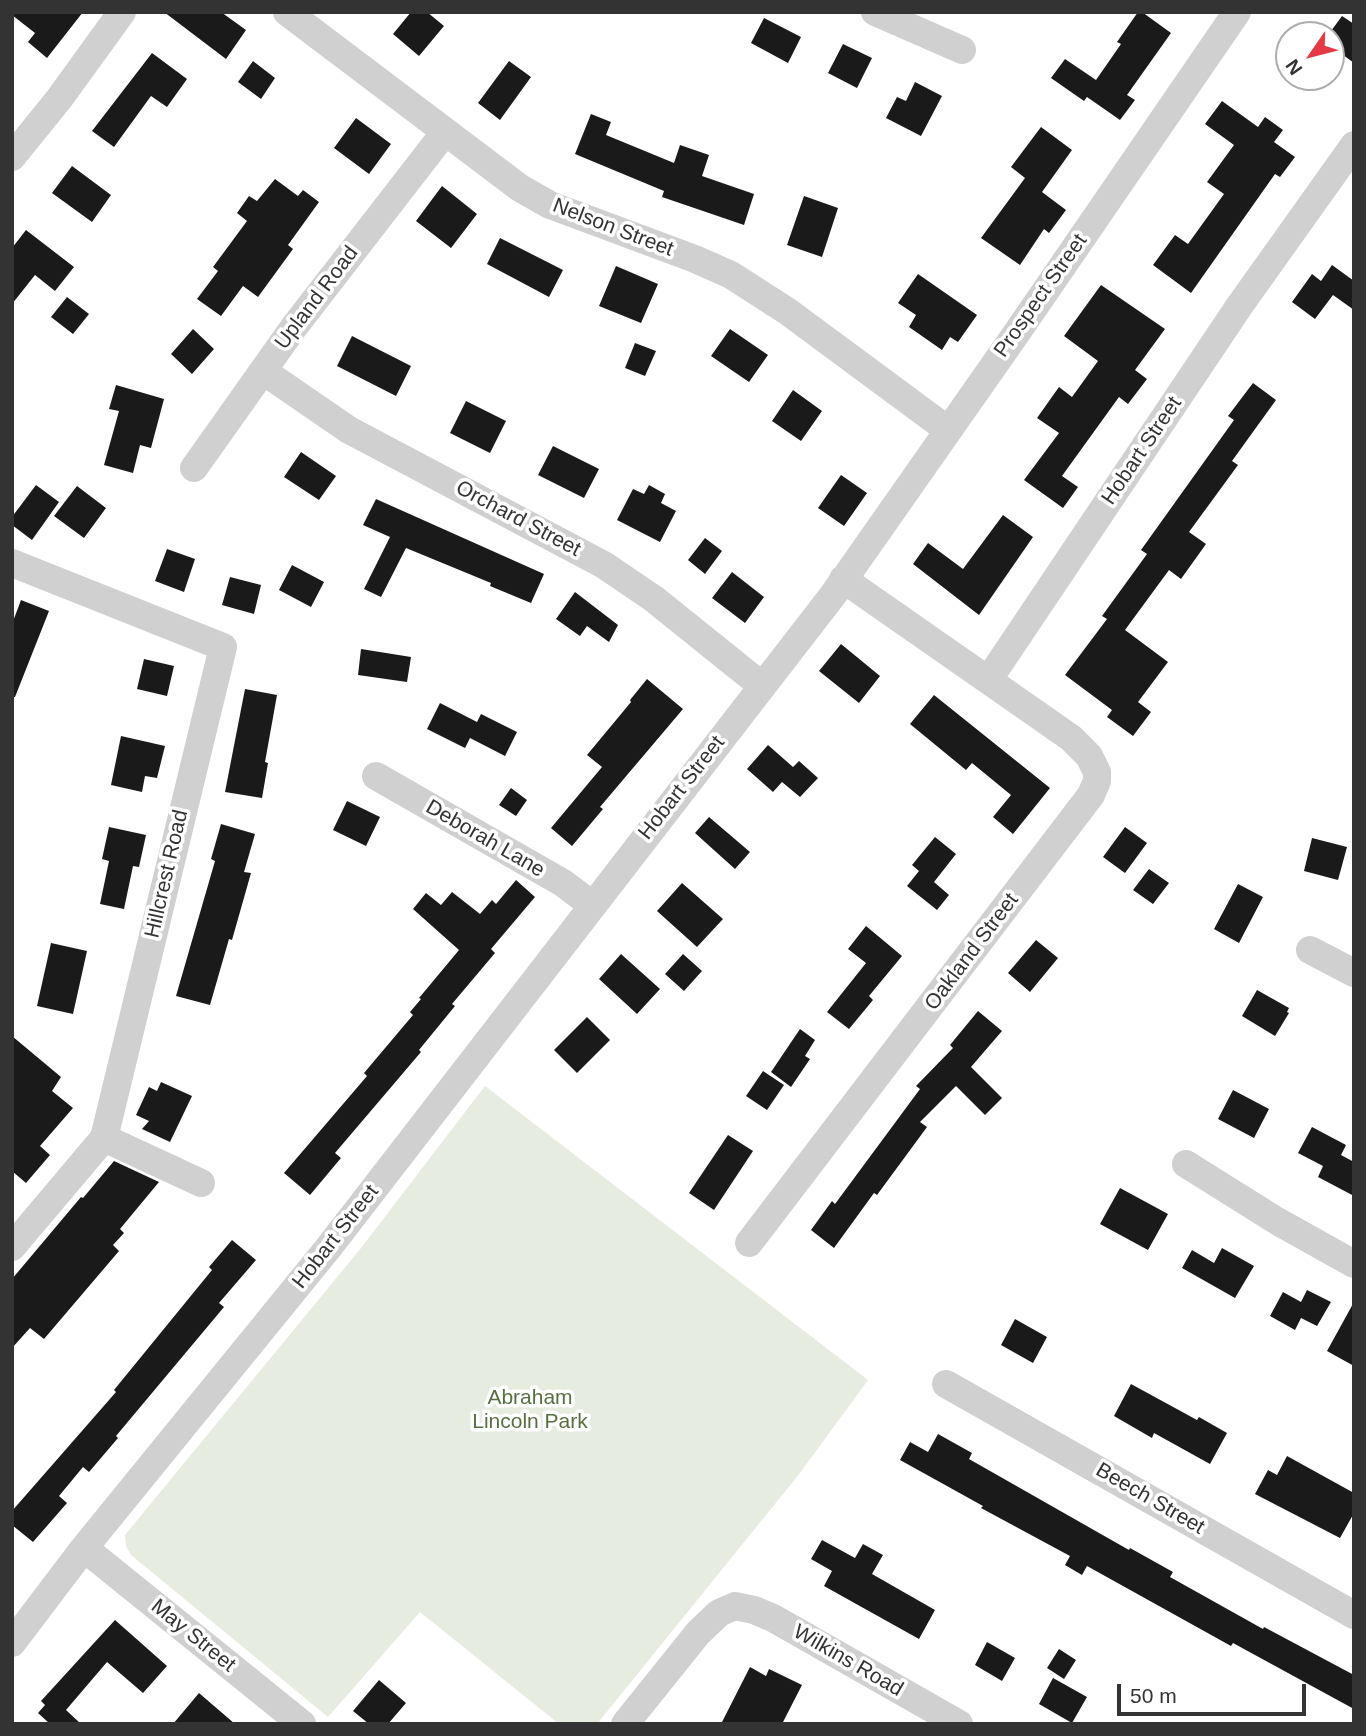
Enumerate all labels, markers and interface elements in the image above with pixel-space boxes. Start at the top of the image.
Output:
north arrow [1275,21,1345,91]
text: N [1281,56,1307,79]
street label: Nelson Street [549,193,677,263]
street label: Prospect Street [989,229,1093,363]
street label: Upland Road [270,241,364,355]
street label: Hobart Street [1097,392,1187,510]
street label: Orchard Street [451,476,585,562]
street label: Hobart Street [634,731,730,845]
street label: Deborah Lane [421,795,549,883]
street label: Hillcrest Road [140,807,194,941]
street label: Oakland Street [920,888,1024,1016]
street label: Hobart Street [288,1180,384,1294]
park label: Abraham Lincoln Park [472,1385,588,1435]
street label: Beech Street [1091,1458,1209,1540]
street label: May Street [146,1594,240,1678]
street label: Wilkins Road [789,1619,907,1703]
scale bar [1121,1670,1310,1714]
text: 50 m [1130,1684,1177,1707]

